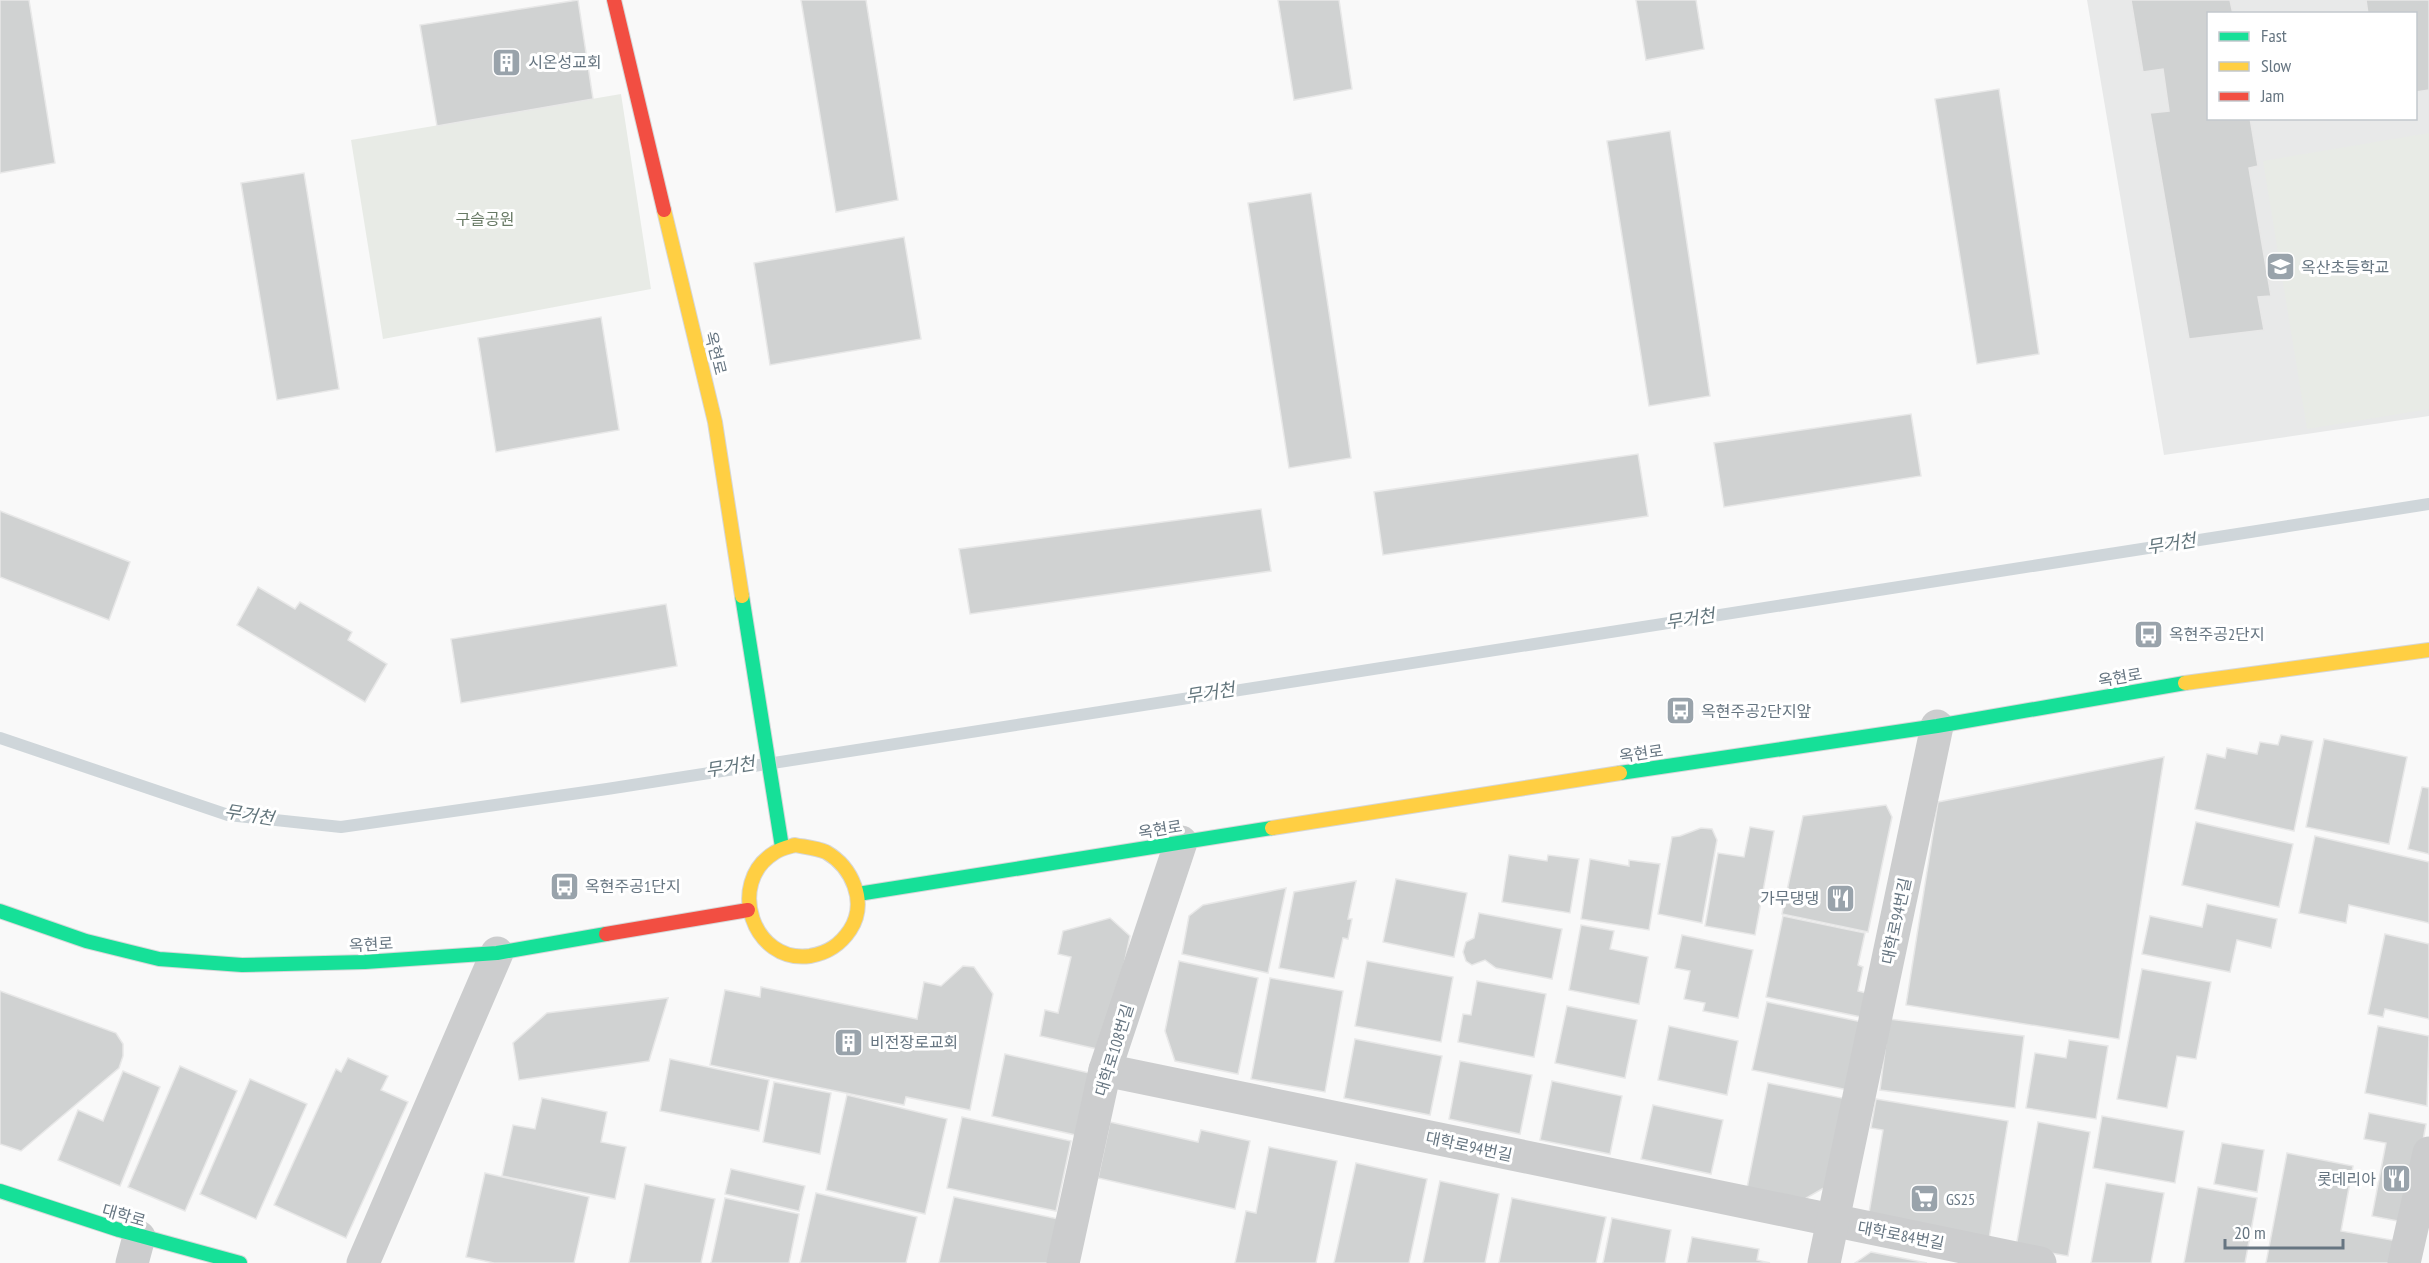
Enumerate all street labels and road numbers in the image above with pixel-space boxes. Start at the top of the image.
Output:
street label: 옥현로 [701,329,731,377]
street label: 옥현로 [2097,663,2144,691]
street label: 옥현로 [1618,740,1665,766]
street label: 옥현로 [1137,816,1184,842]
street label: 대학로94번길 [1877,876,1915,966]
street label: 옥현로 [348,933,394,955]
street label: 대학로108번길 [1091,1002,1137,1098]
street label: 대학로94번길 [1424,1127,1514,1165]
street label: 대학로 [100,1199,148,1231]
street label: 대학로84번길 [1856,1217,1946,1253]

